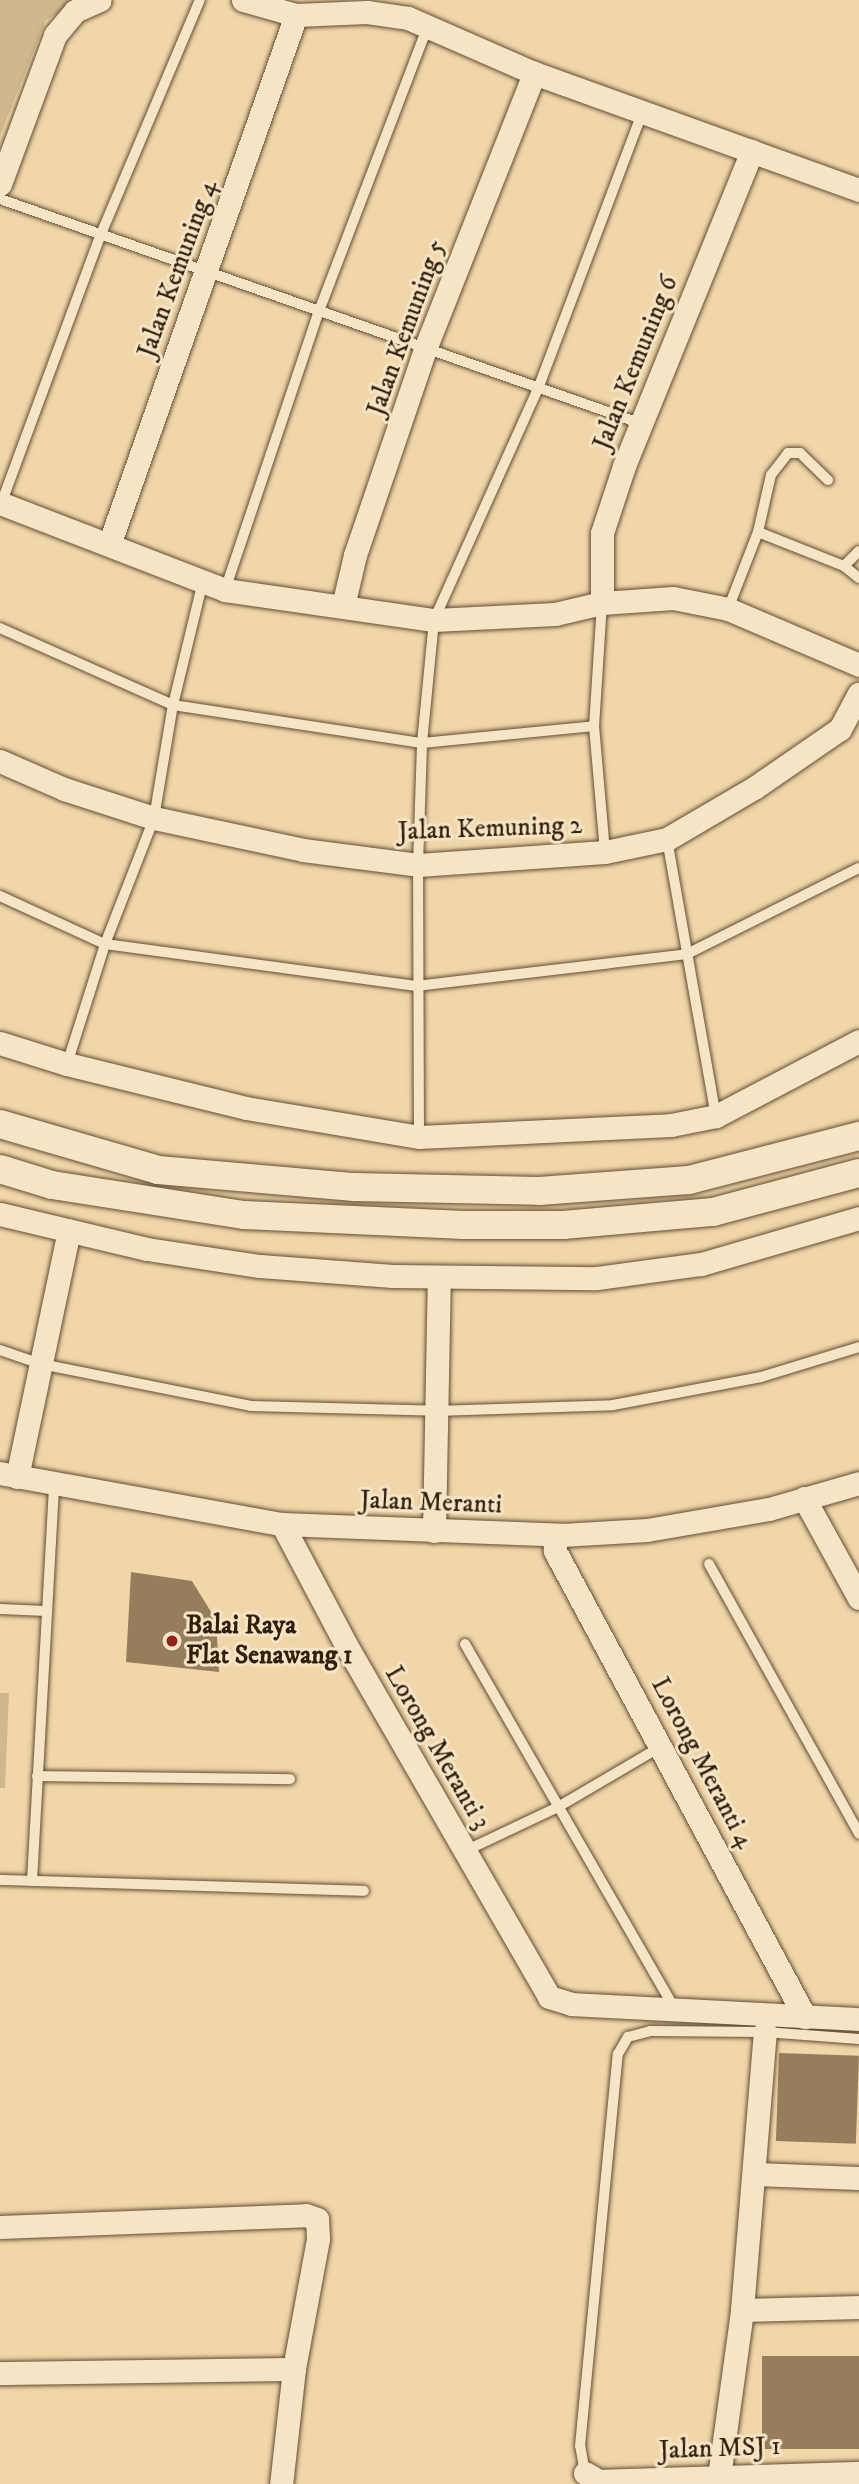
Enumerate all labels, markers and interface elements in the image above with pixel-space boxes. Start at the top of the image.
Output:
street label: Jalan Kemuning 4 [131,176,225,362]
street label: Jalan Kemuning 5 [361,236,453,420]
street label: Jalan Kemuning 6 [587,271,685,455]
street label: Jalan Kemuning 2 [397,810,583,848]
street label: Jalan Meranti [359,1485,503,1521]
place label: Balai Raya Flat Senawang 1 [186,1610,353,1672]
marker: Balai Raya Flat Senawang 1 [164,1633,180,1649]
street label: Lorong Meranti 3 [377,1661,497,1835]
street label: Lorong Meranti 4 [644,1672,760,1854]
street label: Jalan MSJ 1 [659,2431,781,2467]

